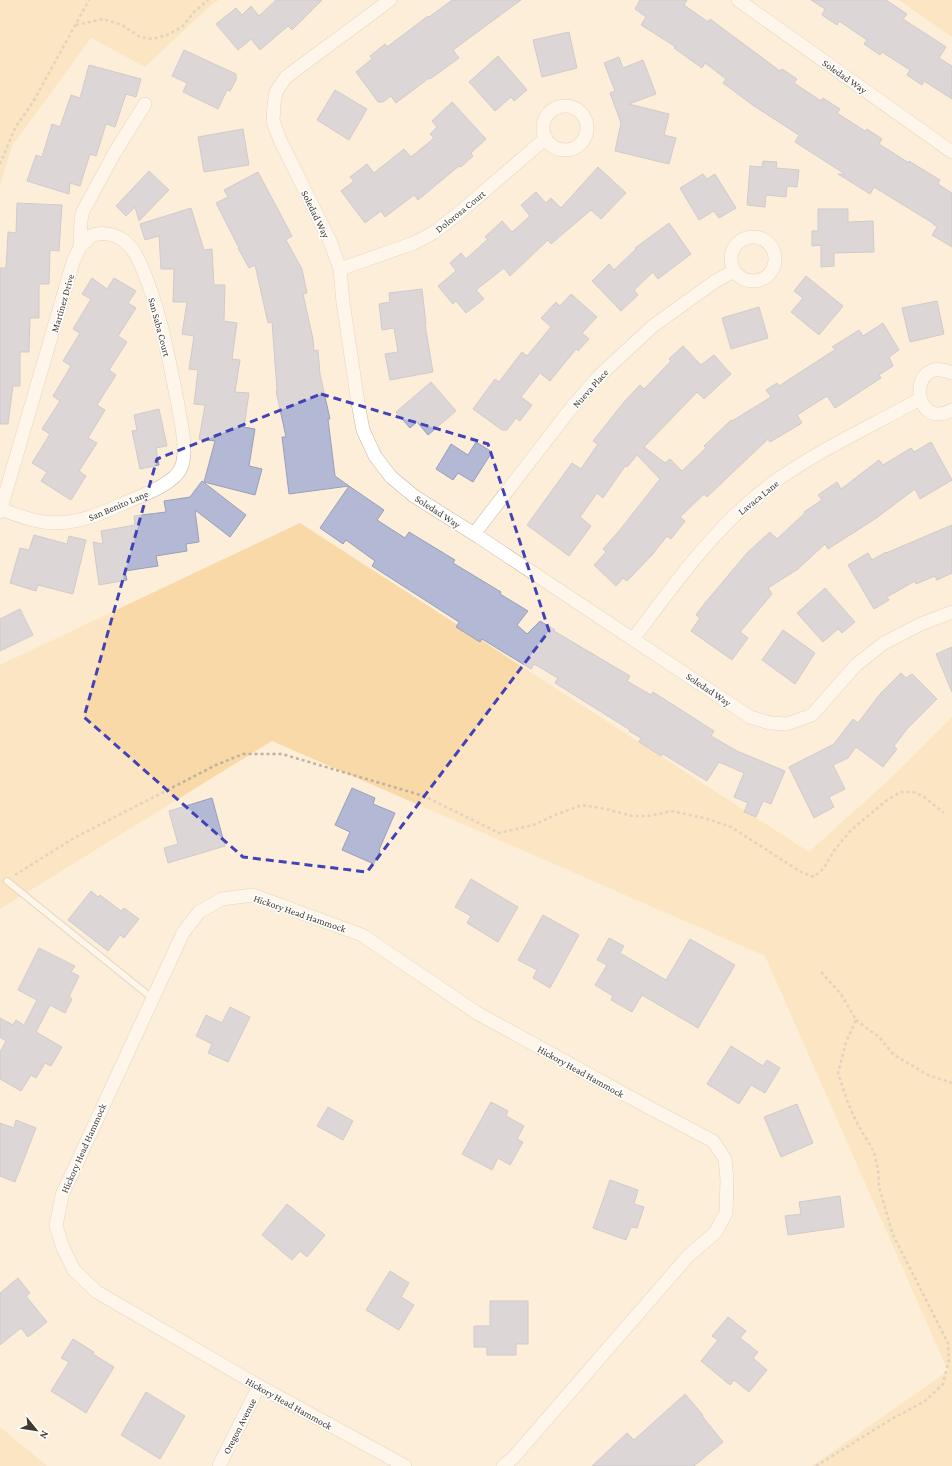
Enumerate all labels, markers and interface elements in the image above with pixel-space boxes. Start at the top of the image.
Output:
street label: Soledad Way [820,57,869,96]
street label: Dolorosa Court [433,188,488,235]
street label: Soledad Way [299,189,332,240]
street label: Martinez Drive [49,272,76,334]
street label: San Saba Court [146,296,173,358]
street label: Nueva Place [570,366,611,410]
street label: Lavaca Lane [736,477,781,517]
street label: San Benito Lane [87,488,150,523]
street label: Soledad Way [413,493,463,530]
street label: Soledad Way [684,670,734,709]
street label: Hickory Head Hammock [252,893,348,935]
street label: Hickory Head Hammock [536,1043,626,1100]
street label: Hickory Head Hammock [59,1102,108,1195]
street label: Hickory Head Hammock [244,1375,334,1432]
street label: Oregon Avenue [221,1396,258,1456]
north arrow [16,1410,56,1450]
text: N [37,1429,52,1442]

